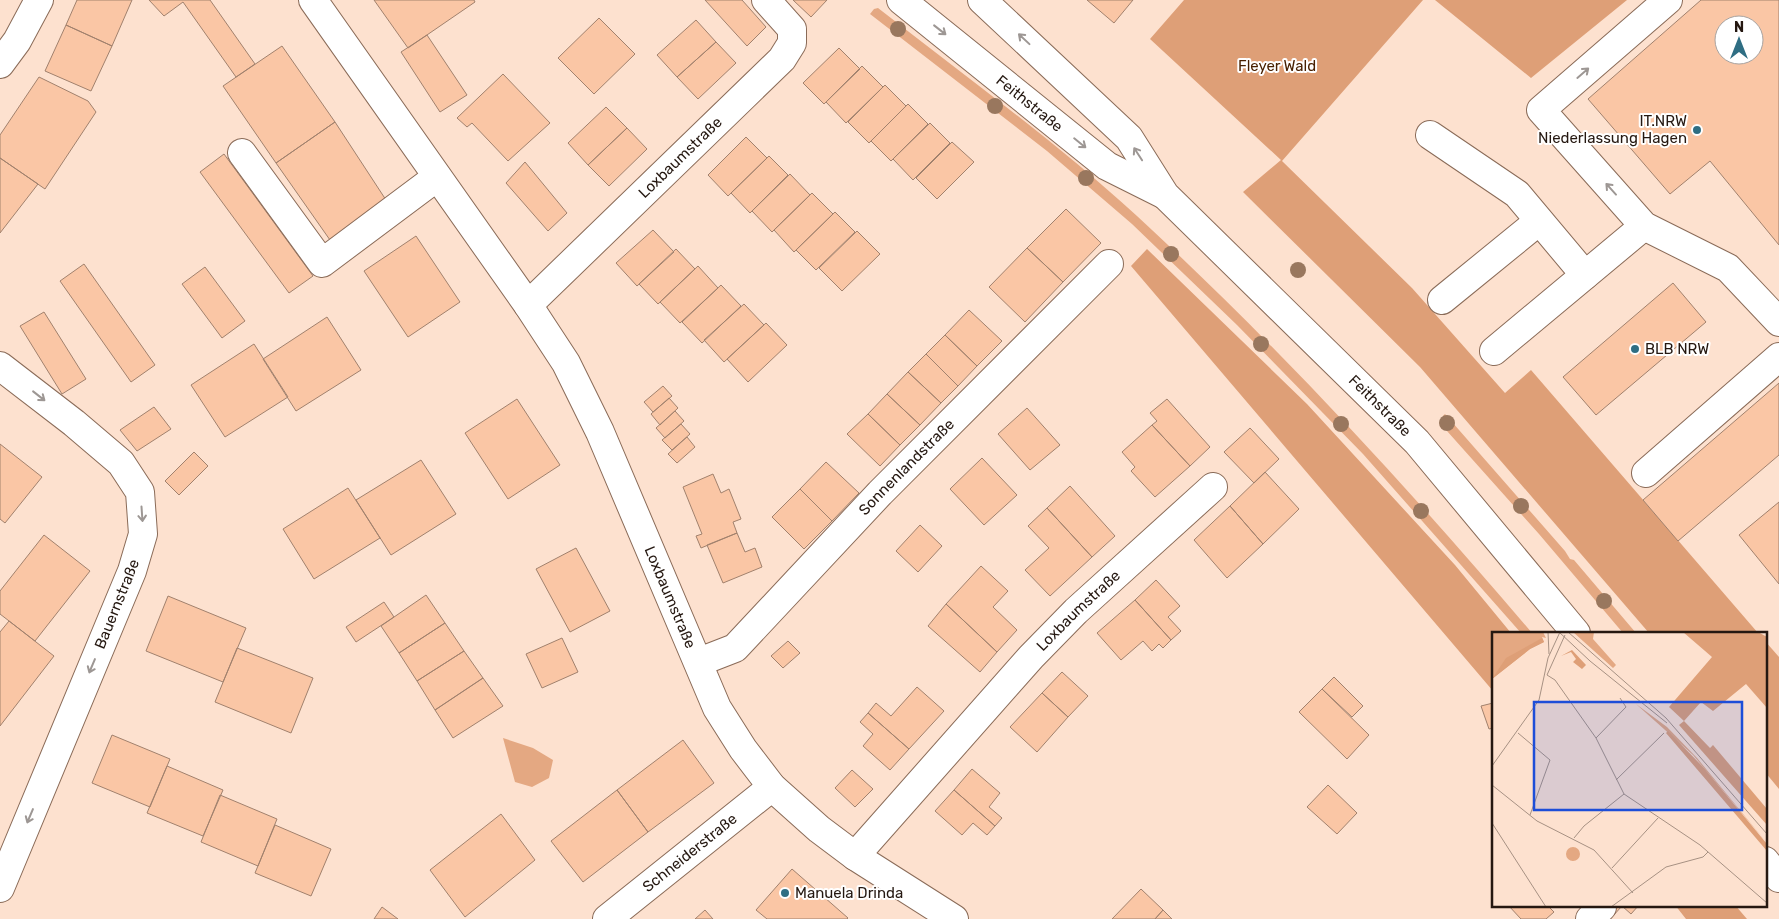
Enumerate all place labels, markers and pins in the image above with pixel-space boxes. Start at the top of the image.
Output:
place label: IT.NRW Niederlassung Hagen [1538,112,1687,147]
marker: IT.NRW Niederlassung Hagen [1691,124,1703,136]
place label: BLB NRW [1645,340,1709,358]
marker: BLB NRW [1629,343,1641,355]
place label: Manuela Drinda [795,884,903,902]
marker: Manuela Drinda [779,887,791,899]

